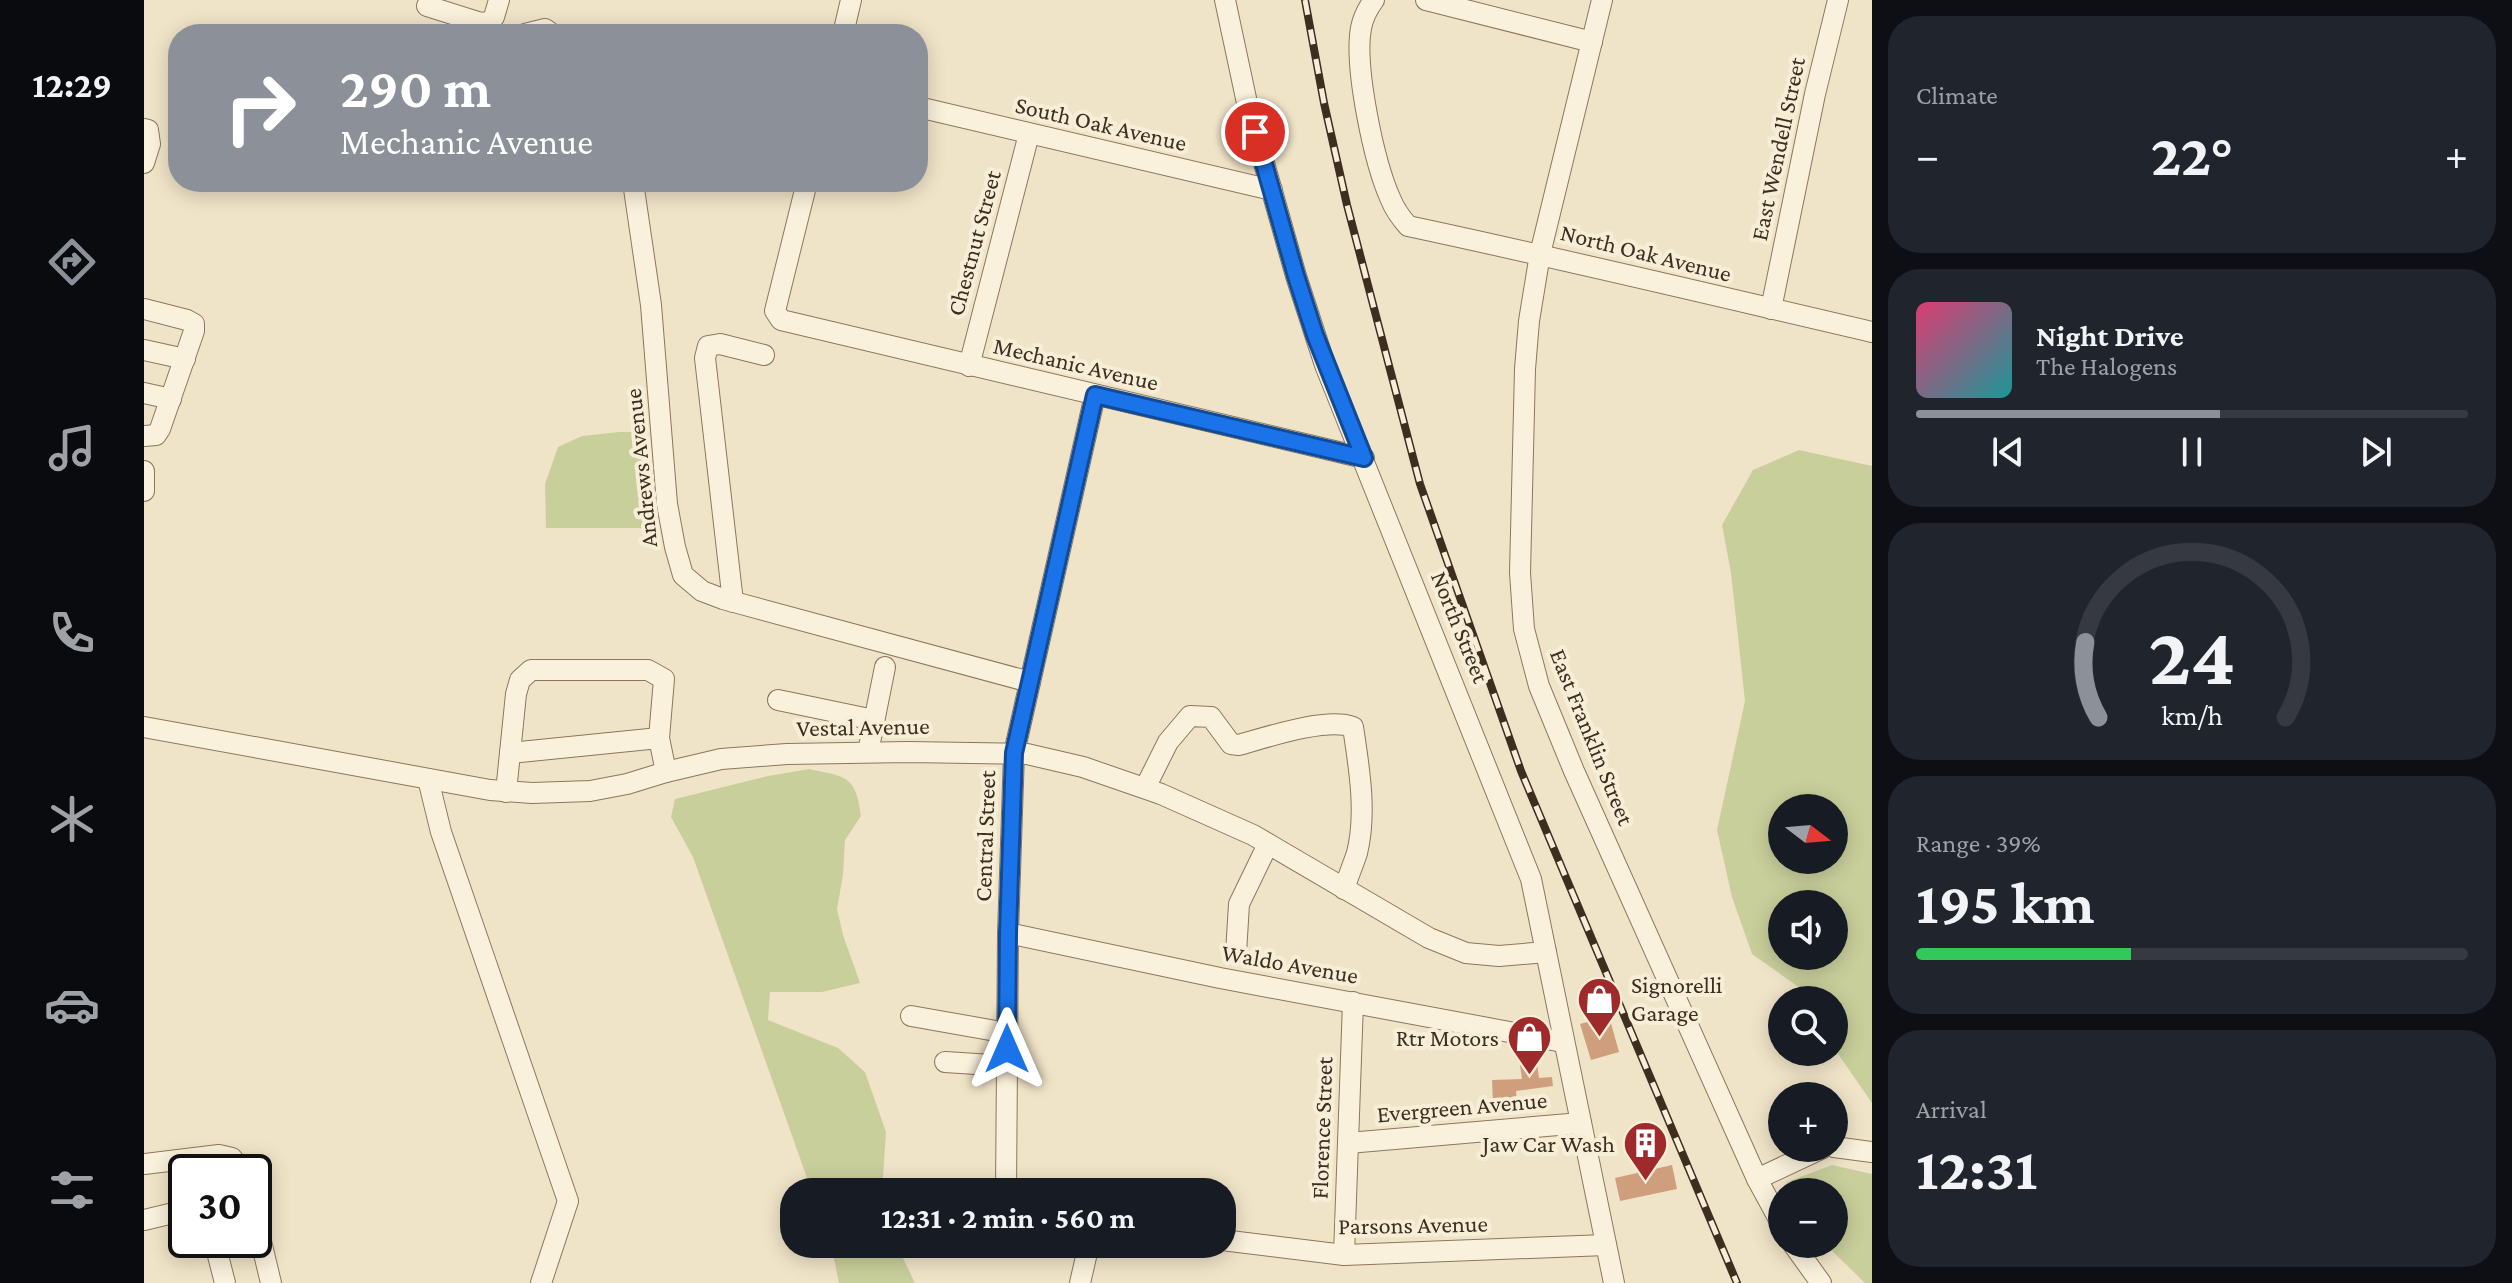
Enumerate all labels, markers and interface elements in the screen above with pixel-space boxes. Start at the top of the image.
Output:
street label: East Wendell Street [1745,54,1810,243]
icon: right [208,56,312,160]
text: 290 m [340,57,491,119]
text: 12:29 [32,65,112,105]
text: Climate [1916,81,1998,110]
street label: South Oak Avenue [1013,91,1189,156]
pin [1221,98,1289,166]
icon: arrive [1233,110,1277,154]
text: 22° [2151,121,2233,188]
text: Mechanic Avenue [340,122,593,162]
text: − [1916,131,1939,179]
text: + [2445,131,2468,179]
street label: Chestnut Street [941,166,1006,318]
street label: North Oak Avenue [1558,218,1734,287]
icon: directions [44,234,100,290]
text: Night Drive [2036,319,2184,352]
street label: Mechanic Avenue [991,331,1161,396]
text: The Halogens [2036,352,2177,381]
street label: Andrews Avenue [619,387,662,549]
icon: music [44,420,100,476]
icon: previous [1986,430,2030,474]
icon: pause [2170,430,2214,474]
icon: next [2354,430,2398,474]
street label: North Street [1426,567,1495,687]
icon: phone [44,605,100,661]
text: 24 [2148,608,2236,701]
street label: East Franklin Street [1545,645,1640,830]
text: km/h [2161,699,2223,731]
street label: Vestal Avenue [796,712,930,741]
street label: Central Street [969,769,1000,902]
icon: climate [44,791,100,847]
north arrow [1768,794,1848,874]
map controls [1768,794,1848,1258]
text: Range · 39% [1916,829,2041,858]
text: 195 km [1916,869,2095,936]
button: sound [1768,890,1848,970]
street label: Waldo Avenue [1220,938,1360,989]
place label: Signorelli Garage [1631,971,1722,1026]
shop icon: Signorelli Garage [1576,975,1624,1038]
icon: car [44,977,100,1033]
button: search [1768,986,1848,1066]
position arrow [965,1007,1049,1091]
shop icon: Rtr Motors [1506,1014,1554,1077]
place label: Rtr Motors [1396,1024,1499,1051]
street label: Florence Street [1306,1055,1338,1200]
button: + [1768,1082,1848,1162]
street label: Evergreen Avenue [1376,1086,1548,1127]
text: Arrival [1916,1095,1987,1124]
building icon: Jaw Car Wash [1622,1120,1670,1183]
place label: Jaw Car Wash [1480,1130,1615,1157]
text: 12:31 [1916,1135,2037,1202]
speed limit sign: 30 [168,1154,272,1258]
icon: filters [44,1162,100,1218]
button: − [1768,1178,1848,1258]
text: 12:31 · 2 min · 560 m [881,1201,1135,1234]
street label: Parsons Avenue [1338,1210,1488,1239]

